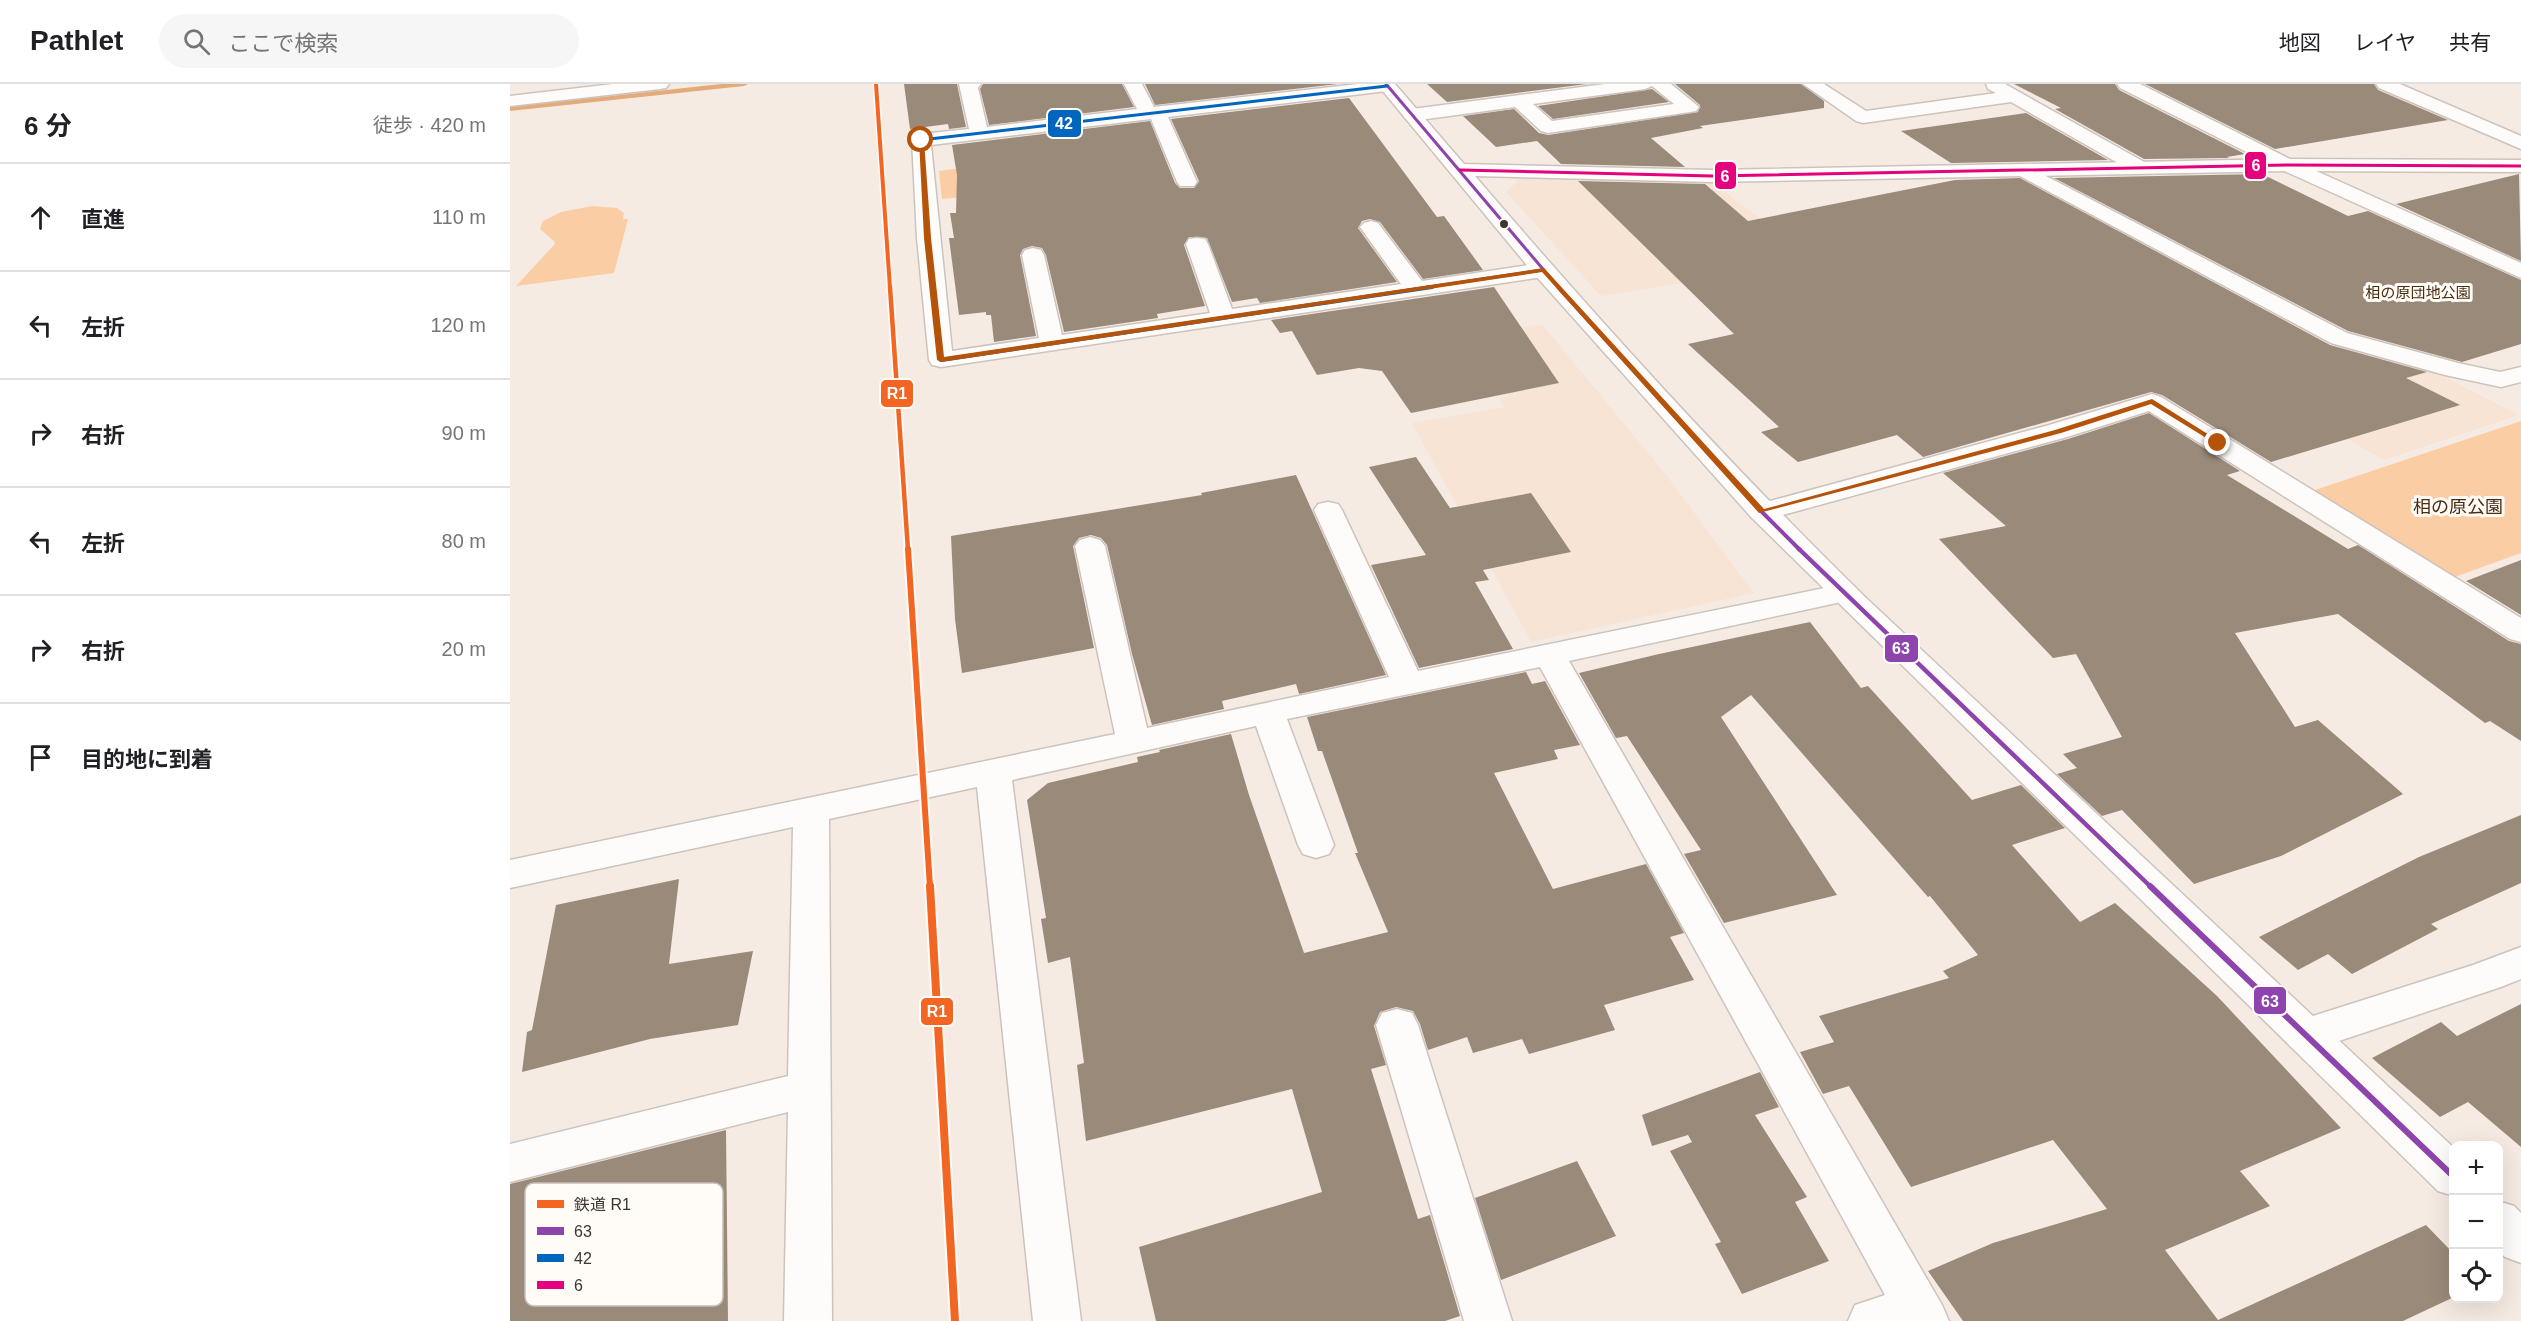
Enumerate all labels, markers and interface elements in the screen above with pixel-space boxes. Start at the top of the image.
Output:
search box [159,14,579,68]
text: Pathlet [30,25,123,56]
icon: search [180,25,213,58]
text: ここで検索 [228,31,338,56]
text: 地図 [2279,31,2321,54]
text: レイヤ [2354,31,2416,54]
text: 共有 [2449,31,2491,54]
line badge: 42 [1047,109,1082,138]
text: 6 分 [24,111,72,141]
text: 徒歩 · 420 m [373,114,486,136]
text: 42 [1055,115,1073,132]
route start [907,126,933,152]
line badge: 6 [2244,151,2267,180]
text: 6 [2252,157,2261,174]
line badge: 6 [1714,161,1737,190]
text: 6 [1721,168,1730,185]
icon: ahead [24,201,57,234]
text: 110 m [432,206,486,228]
text: 直進 [81,207,125,232]
unlabelled marker [1498,218,1510,230]
park label: 相の原団地公園 [2365,284,2471,301]
icon: left [24,309,57,342]
text: 120 m [430,314,486,336]
text: 左折 [81,315,125,340]
line badge: R1 [880,379,914,408]
text: R1 [887,385,907,402]
icon: right [24,417,57,450]
text: 90 m [442,422,486,444]
text: 右折 [81,423,125,448]
route end [2204,429,2230,455]
park label: 相の原公園 [2413,497,2503,517]
icon: left [24,525,57,558]
text: 80 m [442,530,486,552]
text: 左折 [81,531,125,556]
icon: right [24,633,57,666]
line badge: 63 [1884,634,1919,663]
text: 20 m [442,638,486,660]
text: 右折 [81,639,125,664]
text: 63 [1892,640,1910,657]
icon: arrive [24,741,57,774]
text: 目的地に到着 [81,747,213,772]
line badge: 63 [2253,986,2287,1015]
text: 63 [2261,993,2279,1010]
line badge: R1 [920,997,954,1026]
text: R1 [927,1003,947,1020]
map controls [2449,1141,2503,1303]
button: + [2449,1141,2503,1195]
legend [525,1183,723,1306]
button: − [2449,1195,2503,1249]
text: 鉄道 R1 [574,1196,631,1213]
text: 63 [574,1223,592,1240]
button: locate [2449,1249,2503,1303]
text: 42 [574,1250,592,1267]
text: 6 [574,1277,583,1294]

